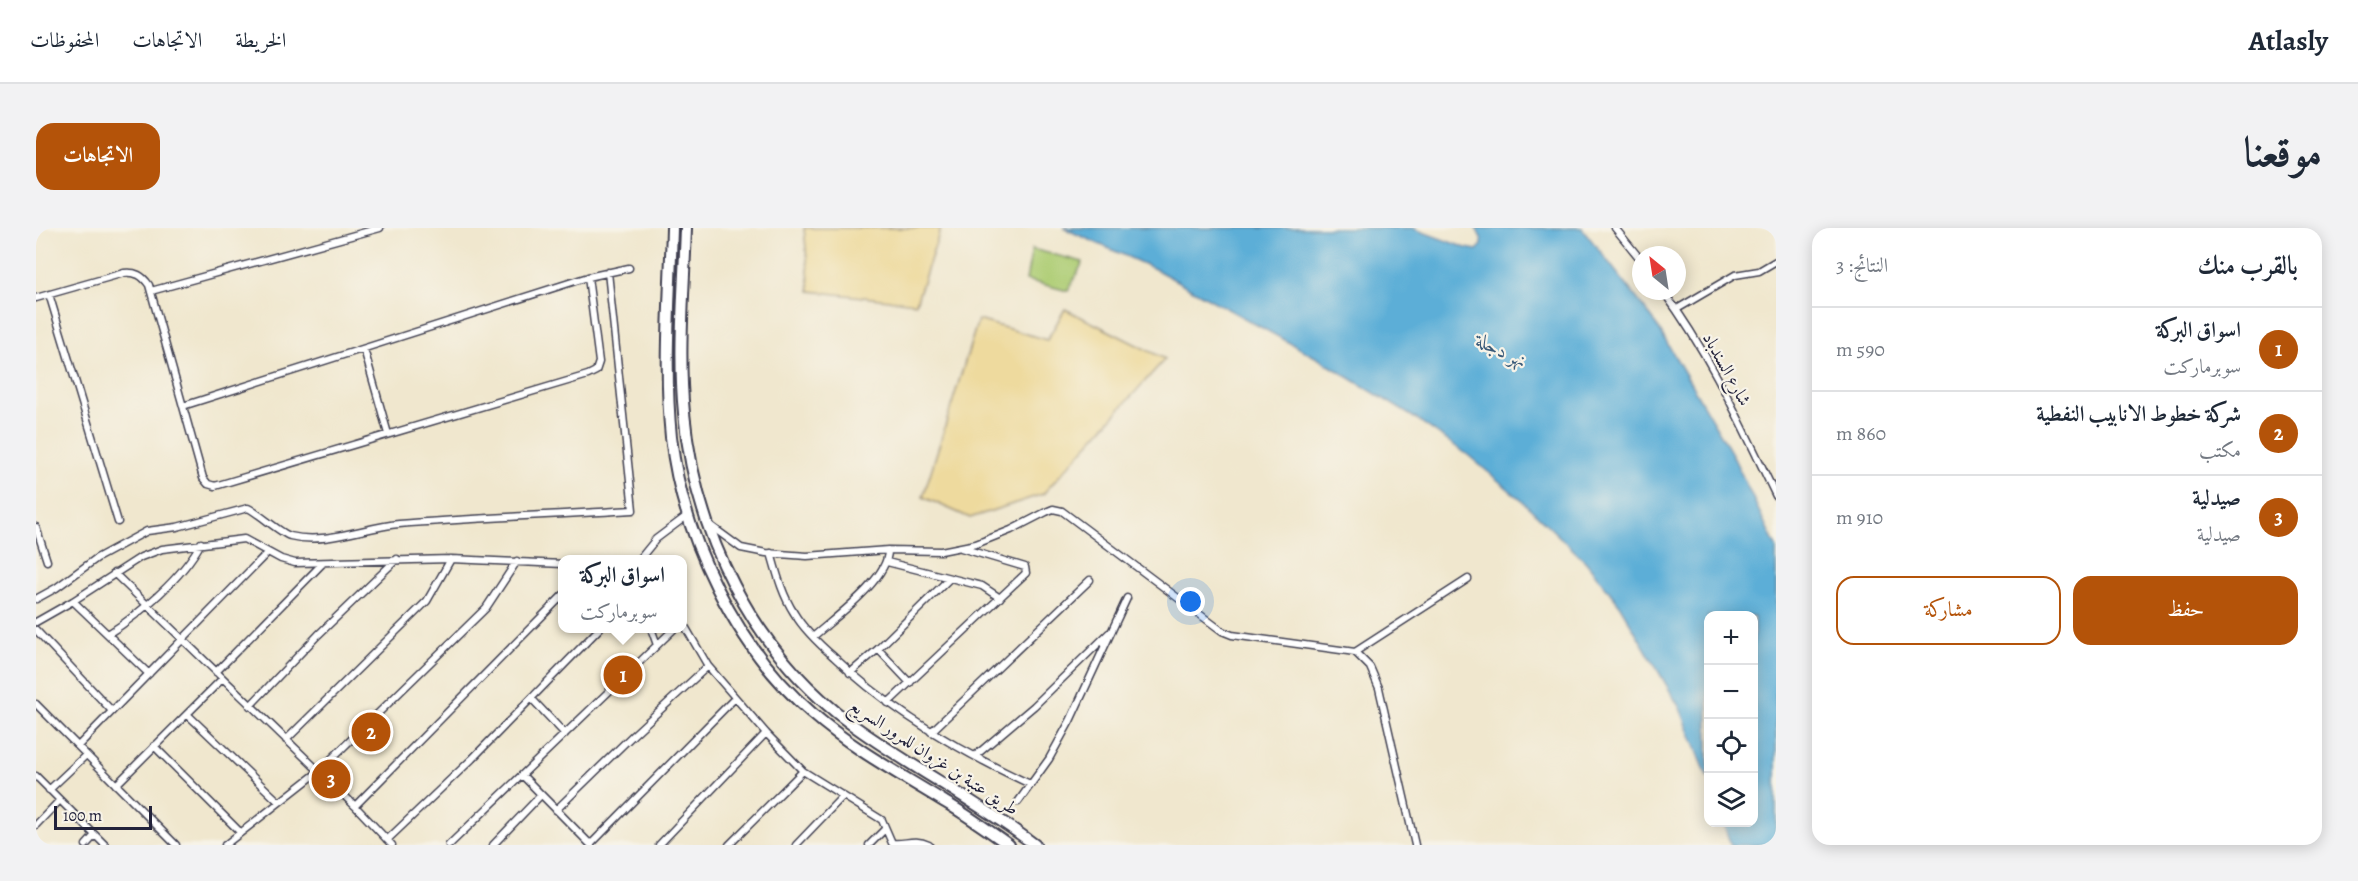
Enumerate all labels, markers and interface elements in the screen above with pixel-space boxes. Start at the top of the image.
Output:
text: Atlasly [2249,22,2328,60]
text: المحفوظات [30,26,99,54]
text: الاتجاهات [132,26,202,54]
text: الخريطة [235,26,286,54]
button: الاتجاهات [36,123,160,190]
text: موقعنا [2244,123,2322,180]
north arrow [1632,246,1686,300]
text: بالقرب منك [2197,248,2298,283]
text: النتائج: 3 [1836,252,1888,279]
text: اسواق البركة [2156,315,2241,345]
water label: نهر دجلة [1469,325,1532,374]
street label: شارع السندباد [1694,328,1757,412]
text: 590 m [1836,336,1885,363]
text: 1 [2275,336,2282,363]
text: سوبرماركت [2163,353,2241,380]
text: شركة خطوط الانابيب النفطية [2036,399,2241,429]
text: 860 m [1836,420,1886,447]
text: 2 [2274,420,2283,447]
text: مكتب [2199,437,2241,464]
text: صيدلية [2192,483,2241,513]
text: 910 m [1836,504,1883,531]
text: 3 [2274,504,2283,531]
text: صيدلية [2197,521,2241,548]
popup [558,555,687,633]
text: اسواق البركة [580,560,665,590]
button: مشاركة [1836,576,2061,645]
button: حفظ [2073,576,2298,645]
your location [1176,587,1205,616]
text: سوبرماركت [580,598,658,625]
map controls [1704,611,1758,827]
button: + [1704,611,1758,665]
pin: 1 [604,652,642,698]
button: − [1704,665,1758,719]
street label: طريق عتبة بن غزوان للمرور السريع [843,693,1023,824]
pin: 2 [352,710,390,754]
button: locate [1704,719,1758,773]
pin: 3 [312,756,350,802]
button: layers [1704,773,1758,827]
scale bar [54,803,152,830]
text: 100 m [63,805,102,827]

